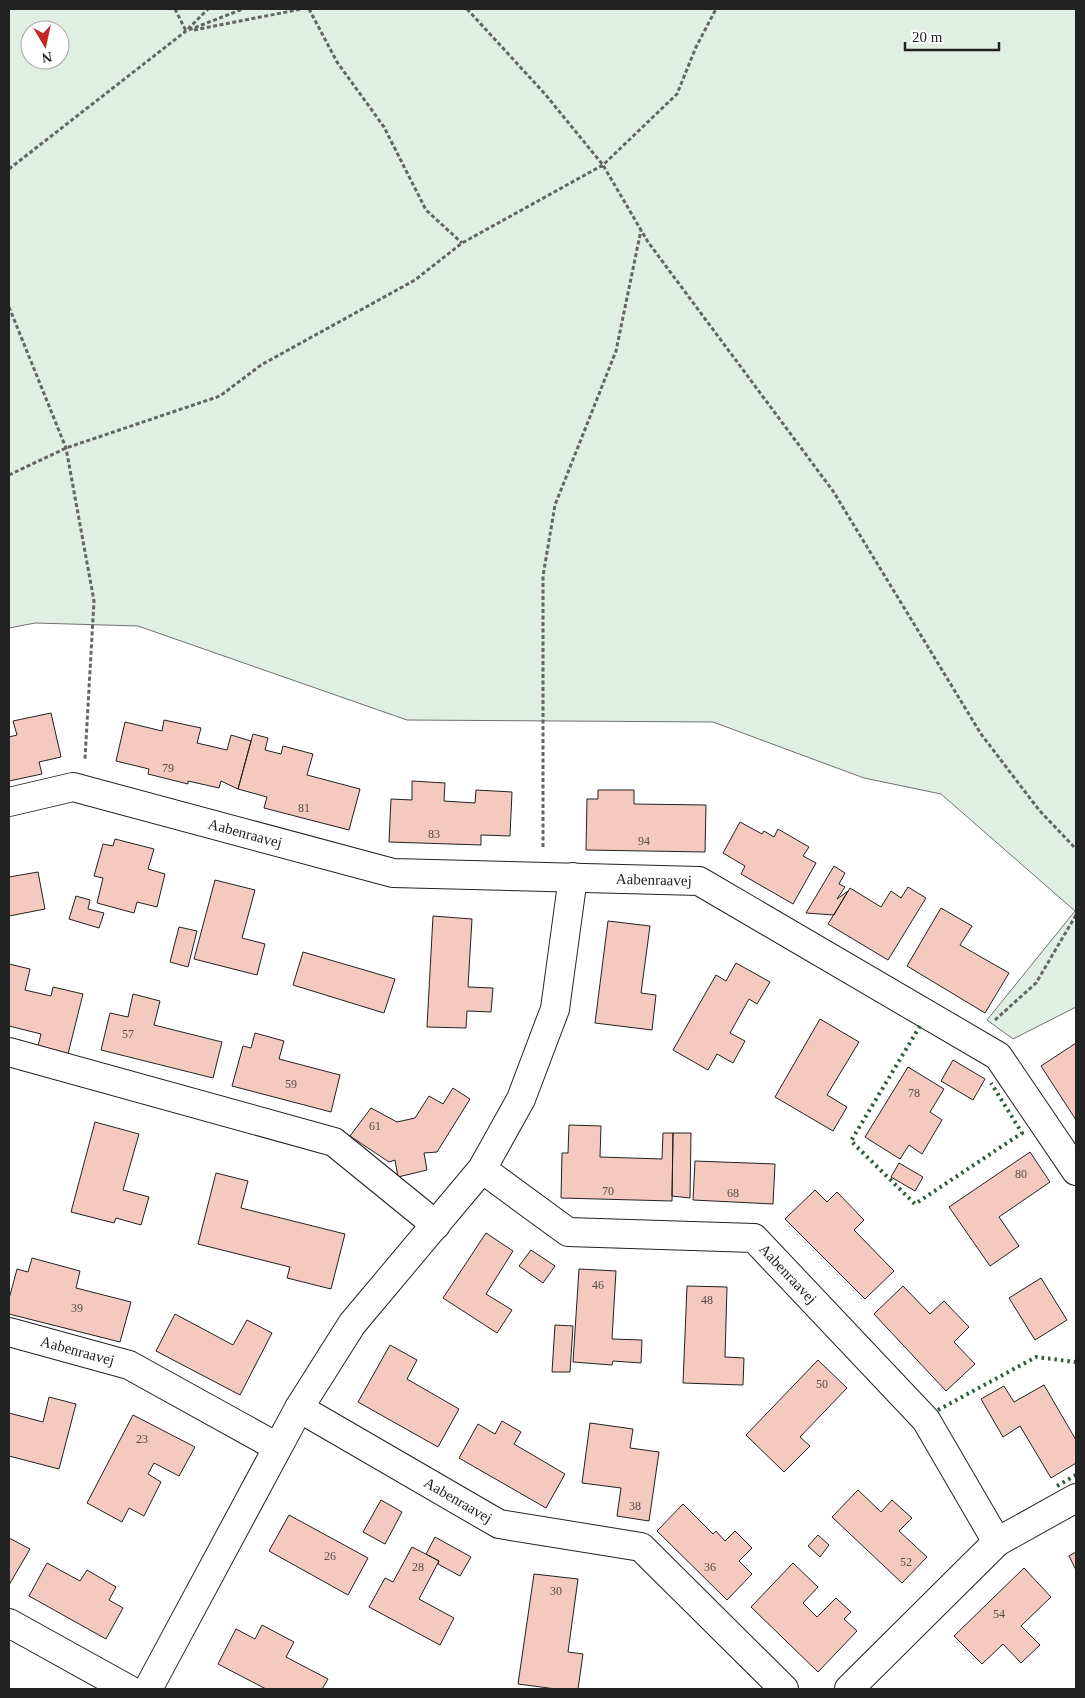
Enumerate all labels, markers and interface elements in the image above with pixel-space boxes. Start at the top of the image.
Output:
north arrow [20,20,70,70]
scale bar [905,20,999,52]
text: 20 m [912,29,943,45]
text: N [41,49,53,66]
house number: 79 [162,761,174,775]
house number: 81 [298,801,310,815]
street label: Aabenraavej [206,816,284,851]
house number: 83 [428,827,440,841]
house number: 94 [638,834,650,848]
street label: Aabenraavej [616,871,692,889]
house number: 57 [122,1027,134,1041]
house number: 59 [285,1077,297,1091]
house number: 78 [908,1086,920,1100]
house number: 61 [369,1119,381,1133]
house number: 80 [1015,1167,1027,1181]
house number: 70 [602,1184,614,1198]
house number: 68 [727,1186,739,1200]
street label: Aabenraavej [756,1241,820,1307]
house number: 46 [592,1278,604,1292]
house number: 48 [701,1293,713,1307]
house number: 39 [71,1301,83,1315]
street label: Aabenraavej [39,1333,116,1369]
house number: 50 [816,1377,828,1391]
house number: 23 [136,1432,148,1446]
street label: Aabenraavej [421,1474,495,1526]
house number: 38 [629,1499,641,1513]
house number: 26 [324,1549,336,1563]
house number: 52 [900,1555,912,1569]
house number: 28 [412,1560,424,1574]
house number: 36 [704,1560,716,1574]
house number: 30 [550,1584,562,1598]
house number: 54 [993,1607,1005,1621]

